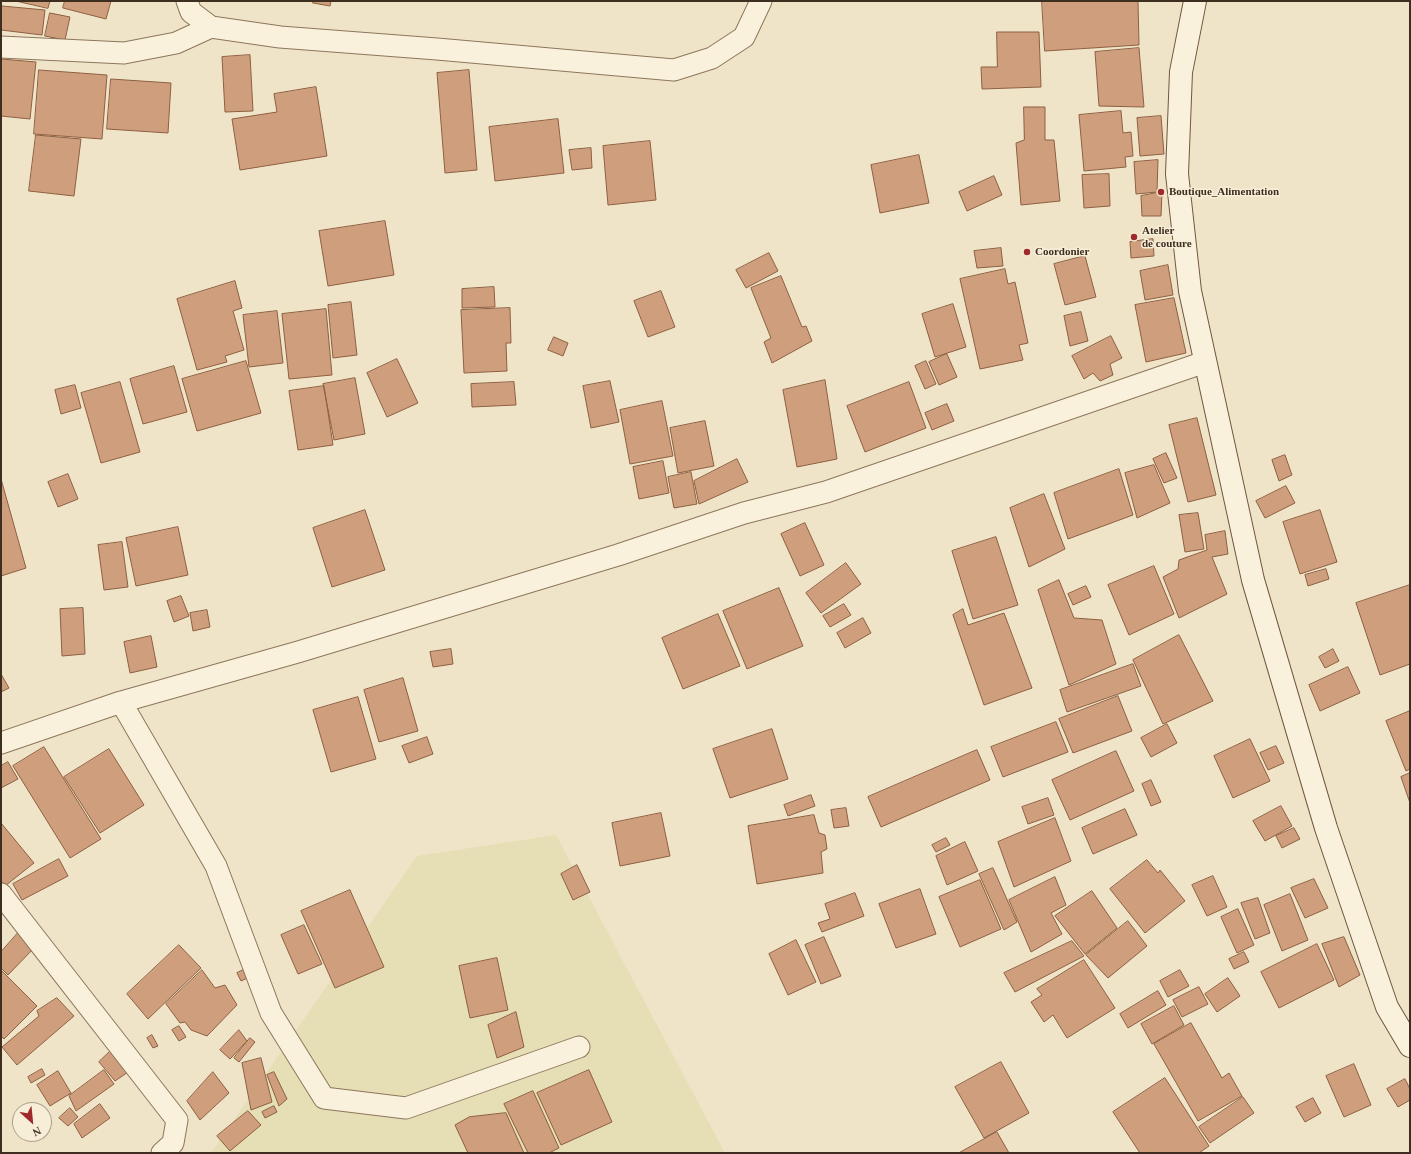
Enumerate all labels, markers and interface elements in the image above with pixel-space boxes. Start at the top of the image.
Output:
place label: Boutique_Alimentation [1169,185,1279,199]
marker: Boutique_Alimentation [1156,187,1166,197]
place label: Atelier de couture [1142,224,1192,250]
marker: Atelier de couture [1129,232,1139,242]
place label: Coordonier [1035,245,1089,259]
marker: Coordonier [1022,247,1032,257]
north arrow [12,1102,52,1142]
text: N [31,1125,43,1139]

